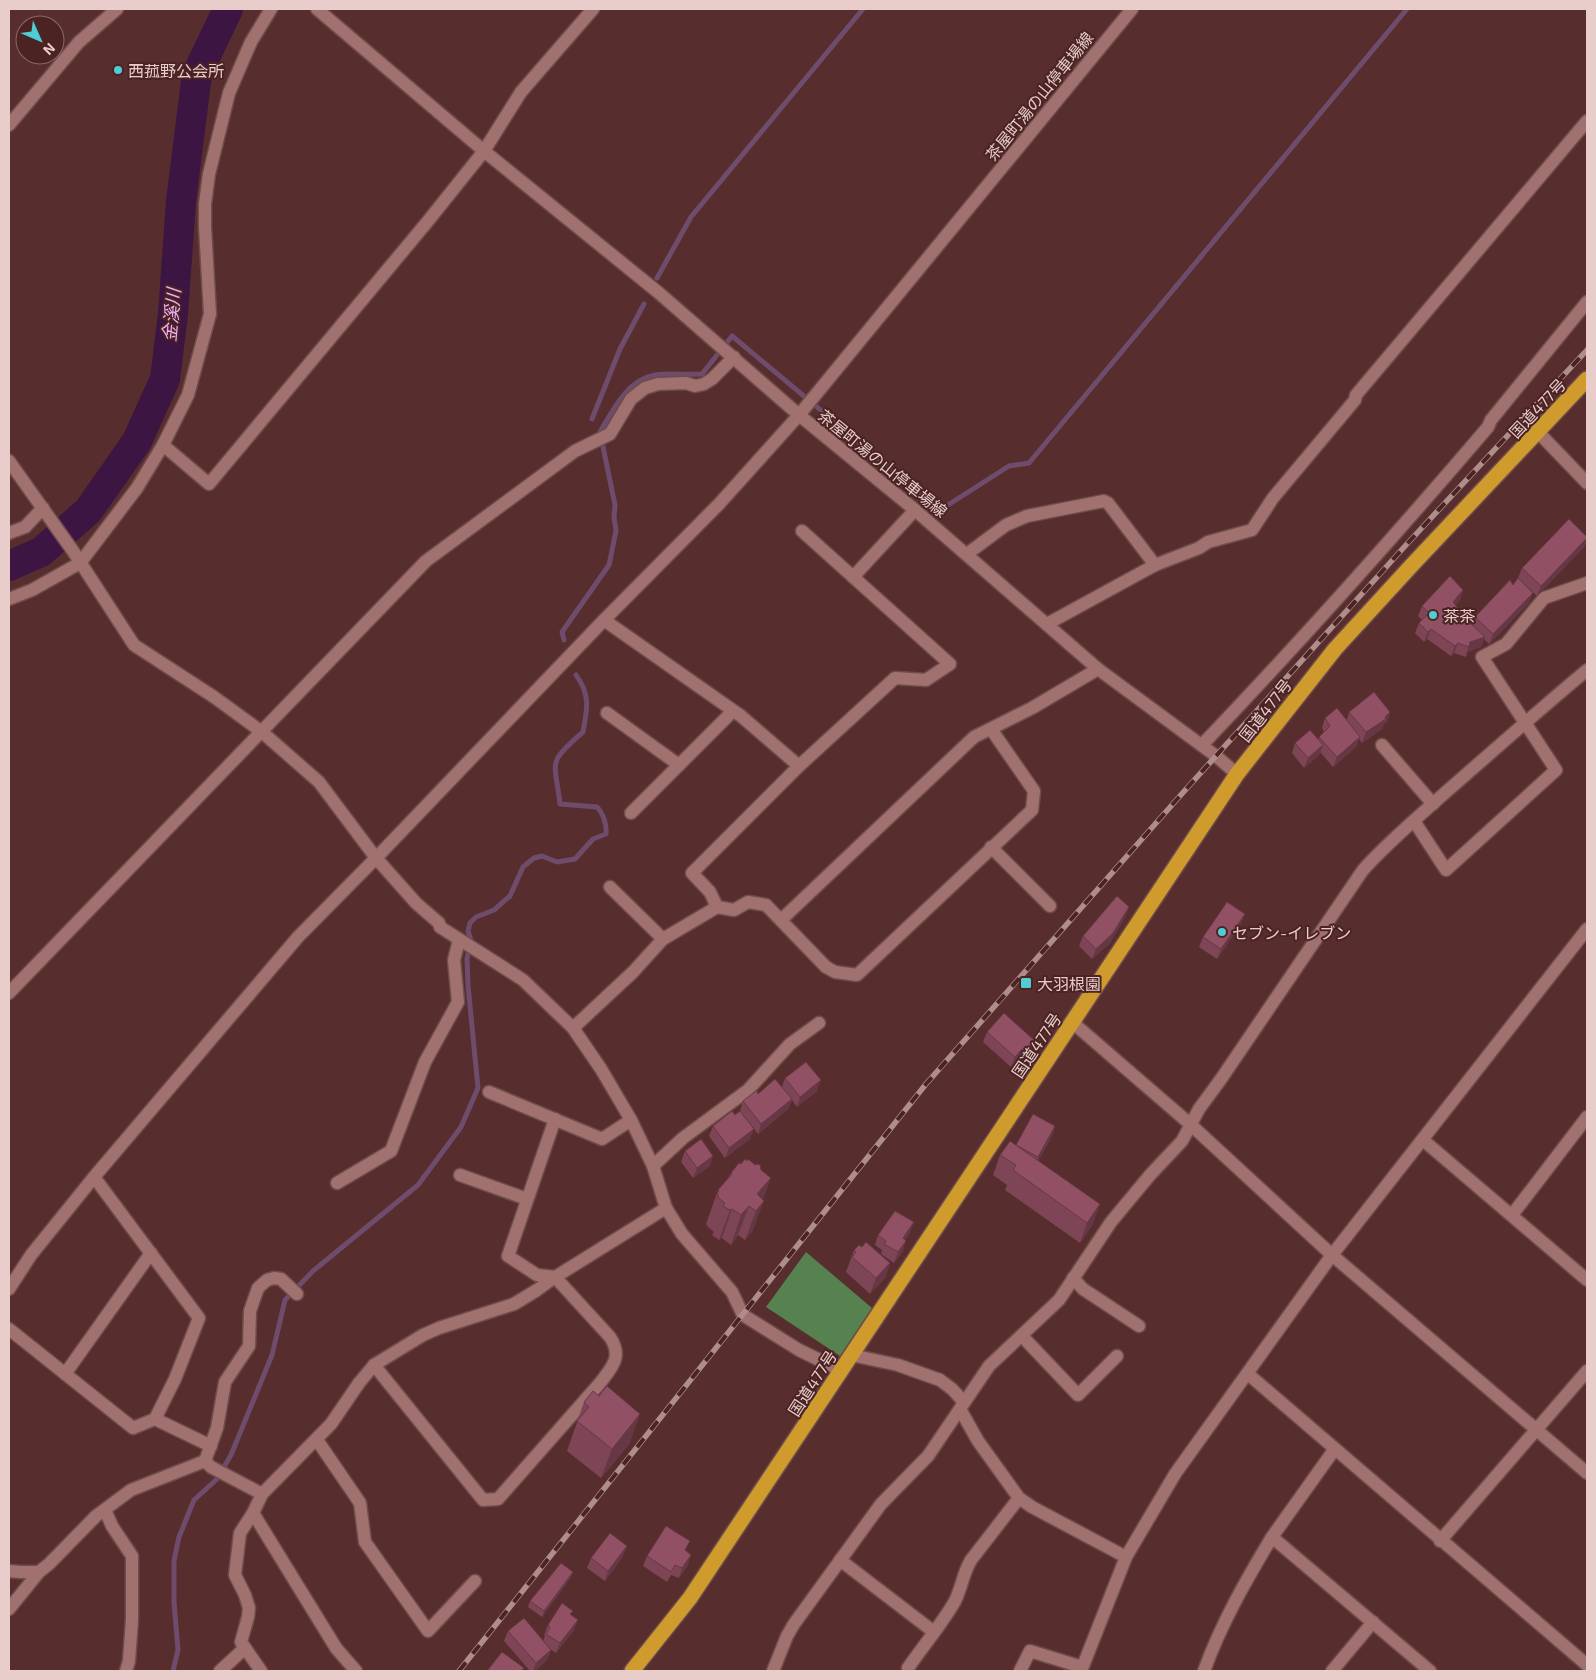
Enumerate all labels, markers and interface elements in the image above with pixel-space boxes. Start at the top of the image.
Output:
north arrow [15,15,65,65]
street label: 茶屋町湯の山停車場線 [981,28,1097,164]
text: N [40,40,59,59]
place label: 西菰野公会所 [128,61,224,80]
marker: 西菰野公会所 [112,64,124,76]
water label: 金溪川 [158,285,184,343]
street label: 国道477号 [1505,374,1569,442]
street label: 茶屋町湯の山停車場線 [815,405,951,521]
place label: 茶茶 [1443,606,1475,625]
marker: 茶茶 [1427,609,1439,621]
street label: 国道477号 [1235,675,1295,745]
place label: セブン-イレブン [1232,923,1351,942]
marker: セブン-イレブン [1216,926,1228,938]
place label: 大羽根園 [1037,974,1101,993]
marker: 大羽根園 [1019,976,1033,990]
street label: 国道477号 [1007,1009,1065,1081]
street label: 国道477号 [784,1347,840,1419]

